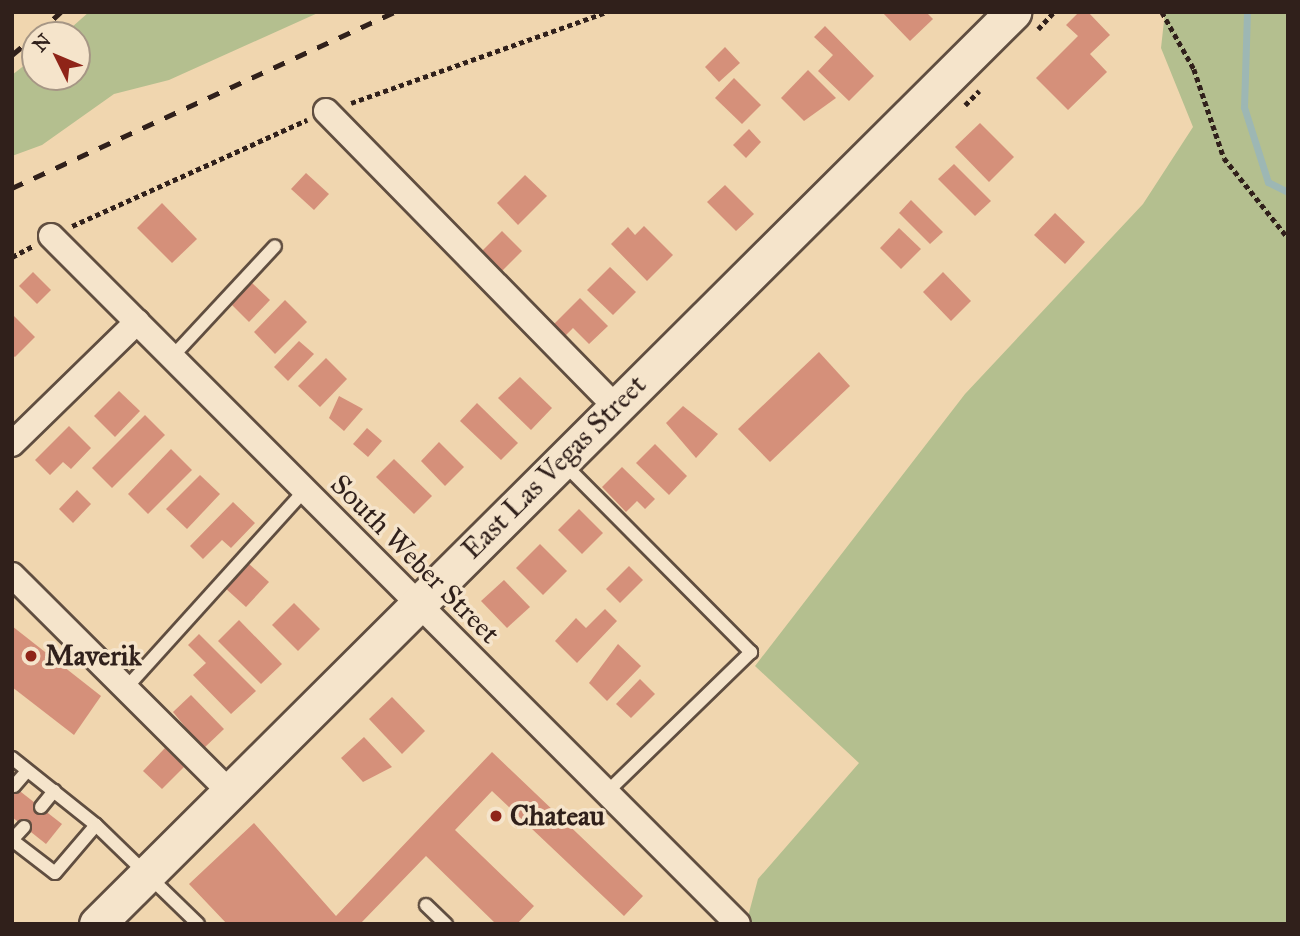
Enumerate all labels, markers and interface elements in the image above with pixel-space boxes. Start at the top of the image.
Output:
north arrow [21,21,91,91]
text: N [28,29,56,56]
street label: East Las Vegas Street [455,368,653,566]
street label: South Weber Street [323,467,507,651]
place label: Maverik [45,639,141,673]
marker: Maverik [23,648,39,664]
place label: Chateau [510,799,605,833]
marker: Chateau [488,808,504,824]

